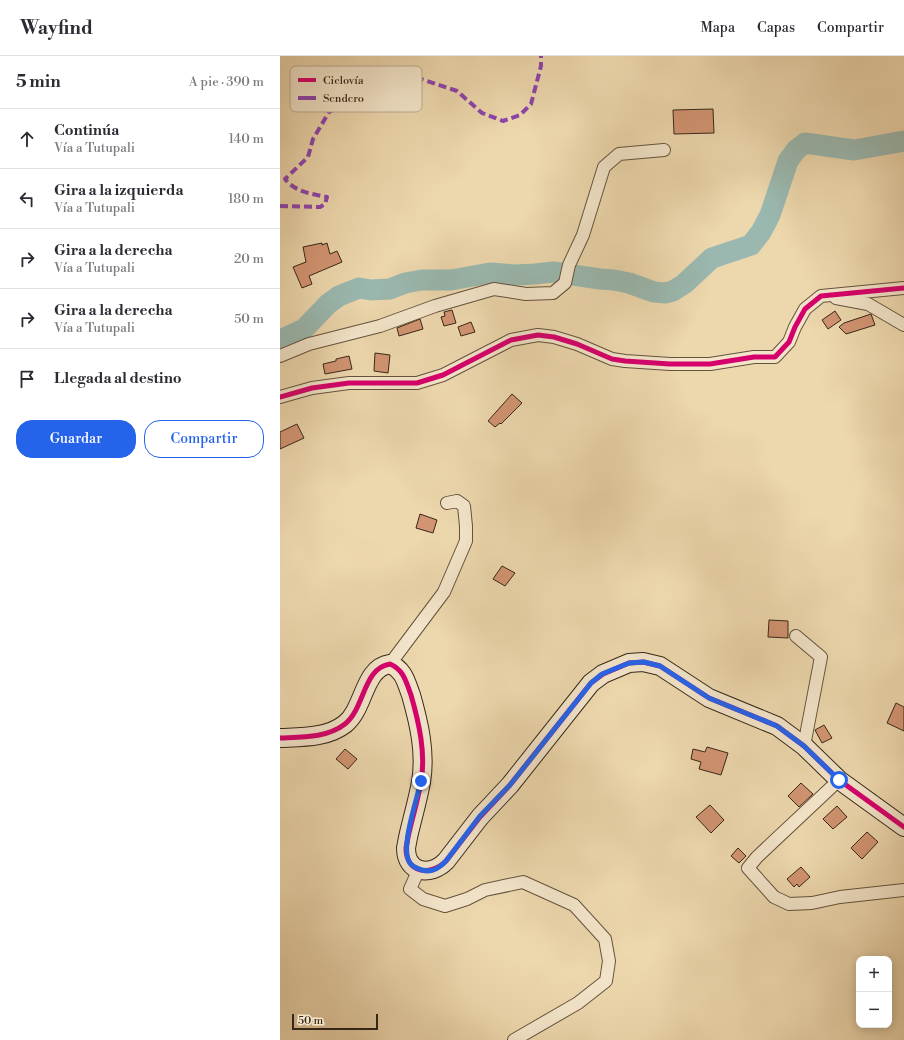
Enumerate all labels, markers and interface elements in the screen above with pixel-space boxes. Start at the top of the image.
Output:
text: Wayfind [20,16,93,40]
text: Mapa [700,19,735,37]
text: Capas [757,19,795,37]
text: Compartir [817,19,884,37]
legend [290,66,422,112]
text: 5 min [16,71,61,93]
text: A pie · 390 m [189,74,264,90]
text: Ciclovía [323,74,364,88]
text: Sendero [323,92,364,106]
text: Continúa [54,121,119,140]
icon: ahead [16,128,38,150]
text: 140 m [228,131,264,147]
text: Vía a Tutupali [54,140,135,156]
text: Gira a la izquierda [54,181,184,200]
icon: left [16,188,38,210]
text: 180 m [228,191,264,207]
text: Vía a Tutupali [54,200,135,216]
text: Gira a la derecha [54,241,173,260]
icon: right [16,248,38,270]
text: 20 m [234,251,264,267]
text: Vía a Tutupali [54,260,135,276]
text: Gira a la derecha [54,301,173,320]
icon: right [16,308,38,330]
text: 50 m [234,311,264,327]
text: Vía a Tutupali [54,320,135,336]
icon: arrive [16,368,38,390]
text: Llegada al destino [54,369,182,388]
button: Guardar [16,420,136,458]
button: Compartir [144,420,264,458]
route start [830,771,848,789]
route end [412,772,430,790]
map controls [856,956,892,1028]
button: + [856,956,892,992]
button: − [856,992,892,1028]
scale bar [292,1012,378,1031]
text: 50 m [298,1014,323,1028]

